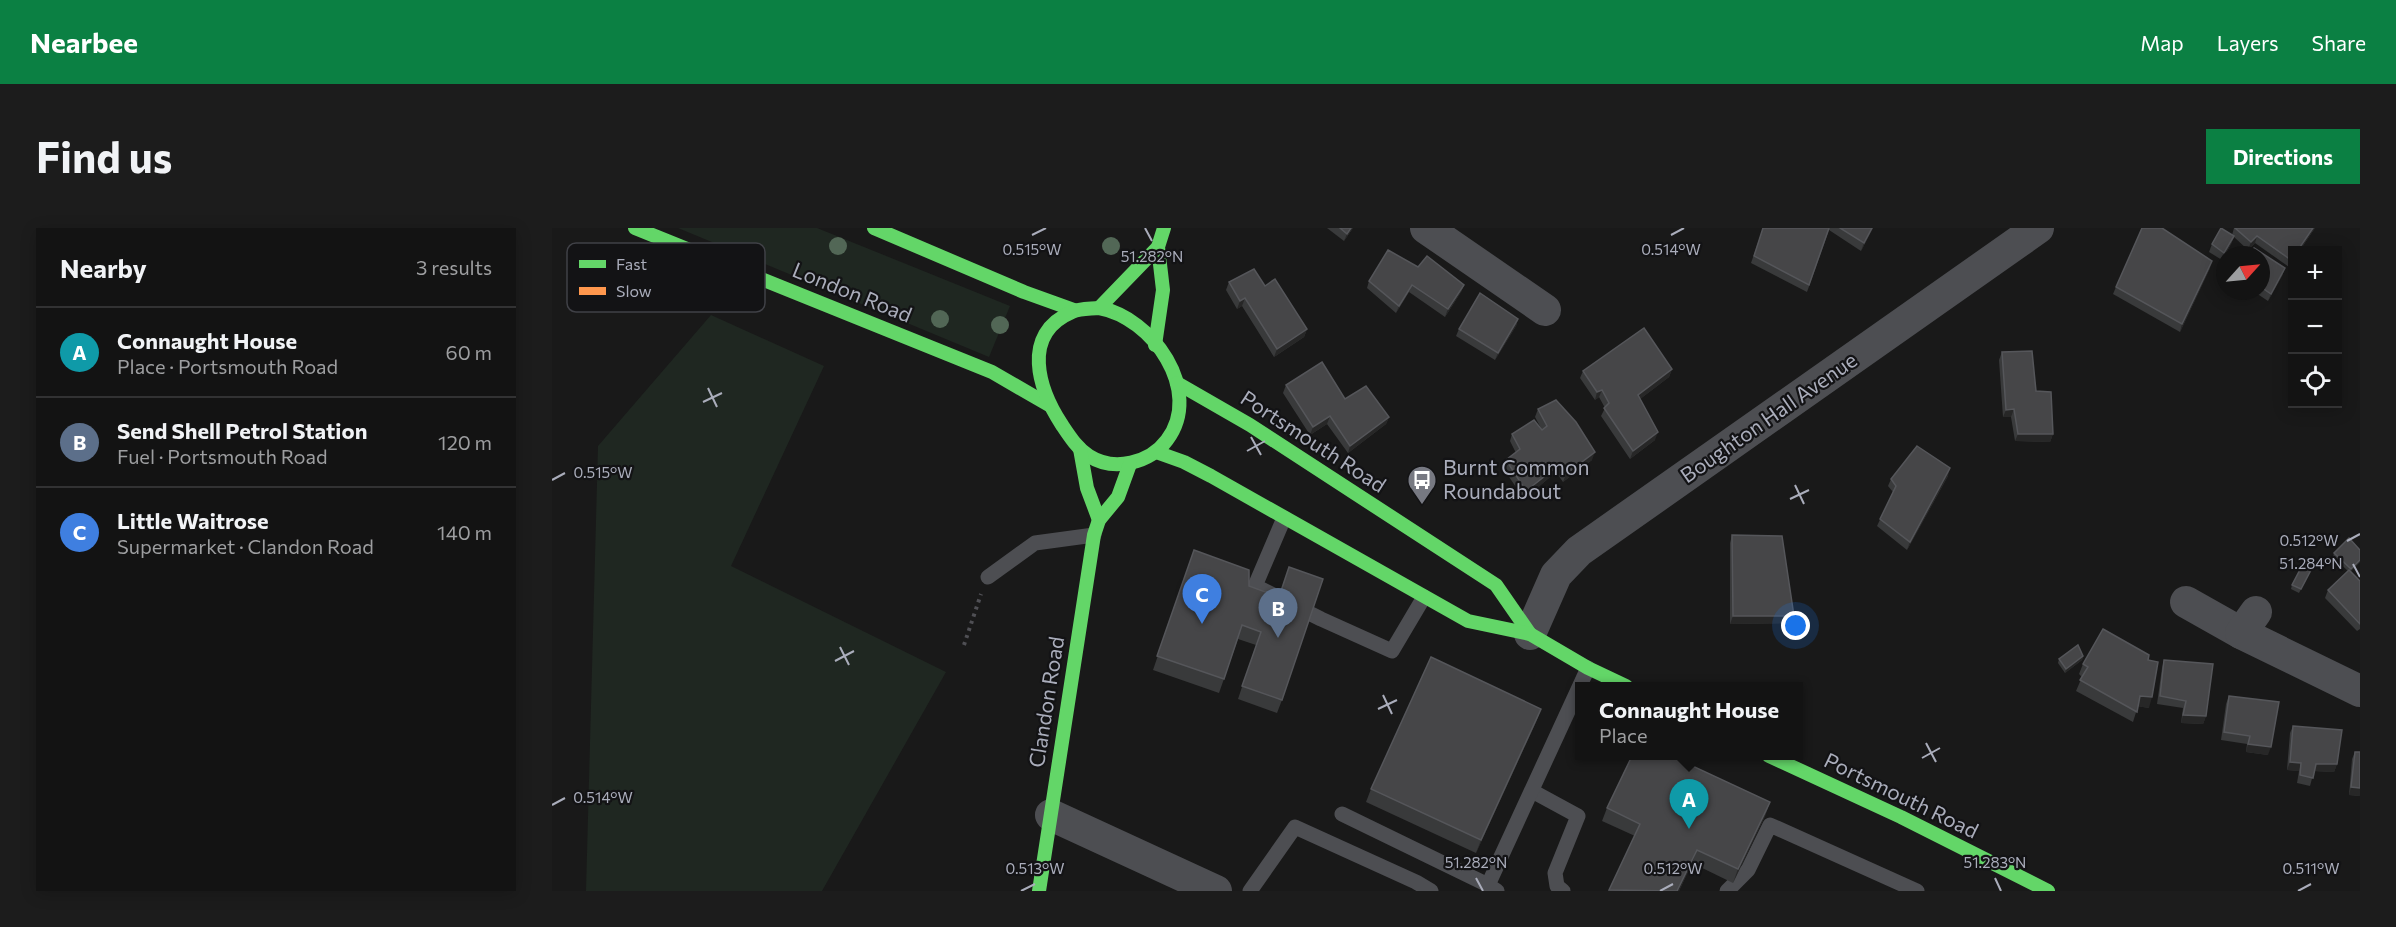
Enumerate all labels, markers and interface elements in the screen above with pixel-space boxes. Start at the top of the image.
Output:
text: Nearbee [30,25,138,59]
text: Map [2140,30,2184,55]
text: Layers [2217,30,2279,55]
text: Share [2312,30,2366,55]
button: Directions [2206,129,2360,184]
text: Find us [36,130,172,182]
text: 0.515°W [1002,240,1062,258]
text: 0.514°W [1641,240,1701,258]
legend [567,243,765,312]
north arrow [2216,246,2270,300]
map controls [2288,246,2342,408]
button: + [2288,246,2342,300]
text: 51.282°N [1121,247,1183,265]
text: Nearby [60,252,147,283]
text: Fast [616,254,647,273]
text: 3 results [416,255,492,279]
street label: London Road [789,256,916,327]
text: Slow [616,281,652,300]
button: − [2288,300,2342,354]
text: Connaught House [117,327,297,354]
text: A [72,340,87,364]
text: 60 m [446,340,492,364]
street label: Boughton Hall Avenue [1675,346,1861,487]
text: Place · Portsmouth Road [117,354,338,378]
button: locate [2288,354,2342,408]
street label: Portsmouth Road [1236,384,1391,497]
text: Send Shell Petrol Station [117,417,367,444]
text: B [73,430,86,454]
text: 120 m [438,430,492,454]
text: Fuel · Portsmouth Road [117,444,328,468]
place label: Burnt Common Roundabout [1443,454,1590,503]
text: 0.515°W [573,463,633,481]
bus stop icon: Burnt Common Roundabout [1406,464,1438,506]
text: Little Waitrose [117,507,269,534]
text: C [73,520,86,544]
text: 140 m [437,520,492,544]
text: 0.512°W [2280,531,2338,549]
text: Supermarket · Clandon Road [117,534,374,558]
text: 51.284°N [2279,554,2343,572]
pin: C [1182,574,1222,624]
pin: B [1258,588,1298,638]
your location [1781,611,1810,640]
street label: Clandon Road [1023,634,1068,769]
popup [1575,682,1803,760]
text: Connaught House [1599,696,1779,723]
text: Place [1599,723,1647,747]
street label: Portsmouth Road [1821,747,1983,843]
pin: A [1670,780,1708,829]
text: 0.514°W [573,788,633,806]
text: 51.282°N [1445,853,1507,871]
text: 51.283°N [1964,853,2026,871]
text: 0.513°W [1006,859,1064,877]
text: 0.512°W [1644,859,1702,877]
text: 0.511°W [2283,859,2340,877]

